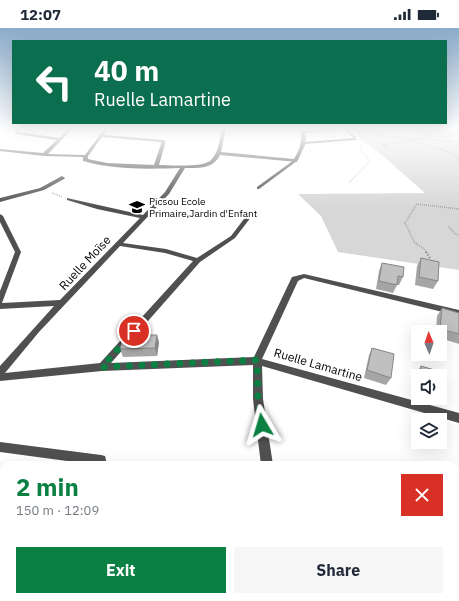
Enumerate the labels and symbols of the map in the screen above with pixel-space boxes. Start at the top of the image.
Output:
place label: Picsou Ecole Primaire,Jardin d'Enfant [149,195,258,220]
school or university icon: Picsou Ecole Primaire,Jardin d'Enfant [128,198,146,216]
street label: Ruelle Moïse [56,232,114,293]
pin [117,314,151,348]
north arrow [411,325,447,361]
street label: Ruelle Lamartine [272,345,364,384]
position arrow [241,404,283,446]

